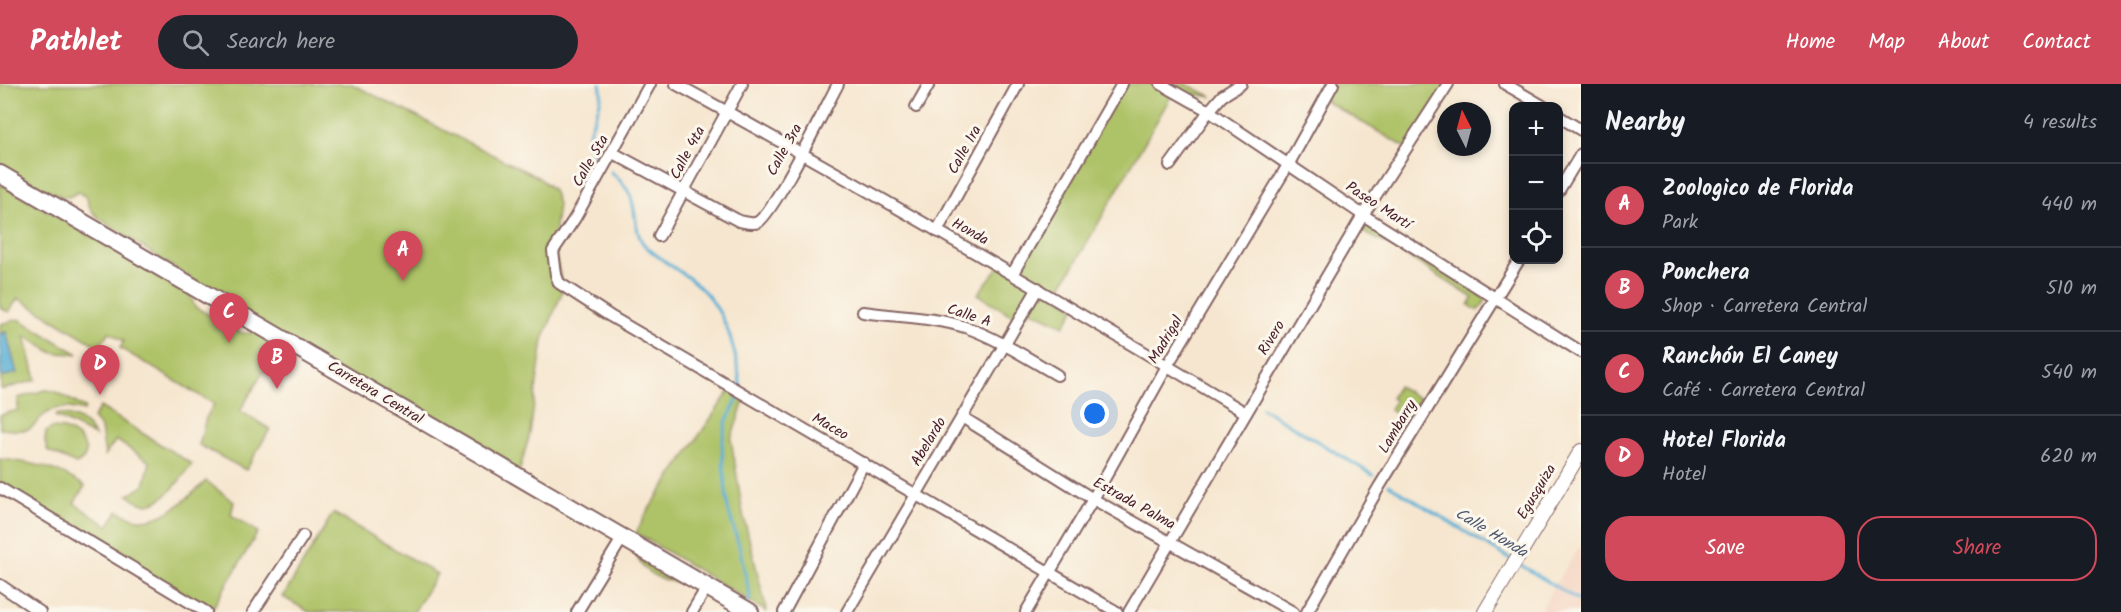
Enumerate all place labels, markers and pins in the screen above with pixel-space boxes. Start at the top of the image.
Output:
pin: A [384,232,422,281]
pin: C [210,294,248,343]
pin: B [258,340,296,389]
pin: D [80,346,120,395]

